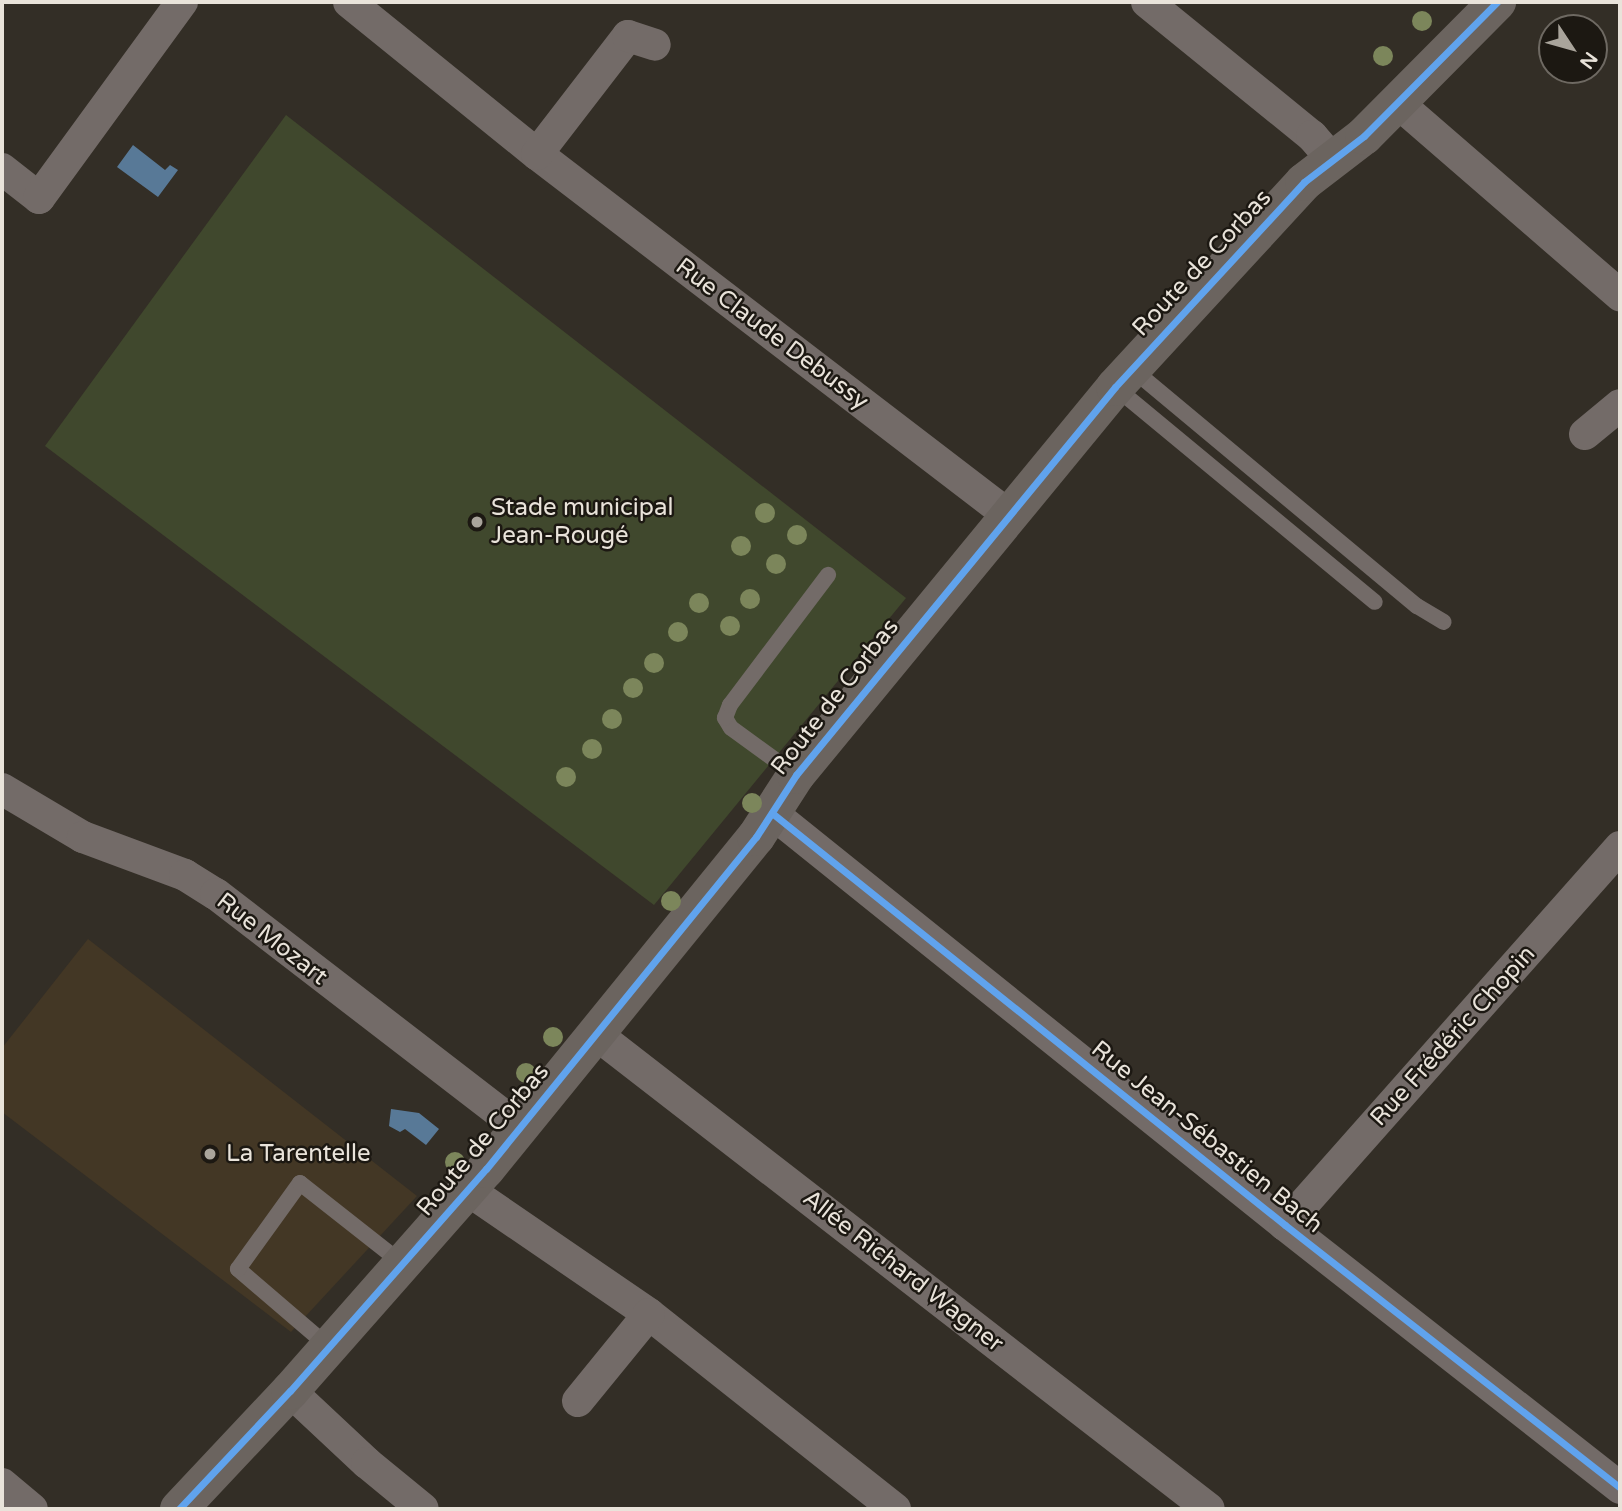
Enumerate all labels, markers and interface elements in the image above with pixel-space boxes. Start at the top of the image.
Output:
north arrow [1538,14,1608,84]
text: N [1575,48,1602,73]
street label: Route de Corbas [1127,184,1277,342]
street label: Rue Claude Debussy [670,252,874,416]
place label: Stade municipal Jean-Rougé [491,494,673,550]
marker: Stade municipal Jean-Rougé [469,514,485,530]
street label: Route de Corbas [765,613,905,781]
street label: Rue Mozart [211,887,333,991]
street label: Rue Frédéric Chopin [1365,940,1541,1132]
street label: Rue Jean-Sébastien Bach [1086,1035,1328,1239]
street label: Route de Corbas [411,1058,555,1222]
place label: La Tarentelle [226,1140,371,1168]
marker: La Tarentelle [200,1144,220,1164]
street label: Allée Richard Wagner [797,1184,1009,1358]

